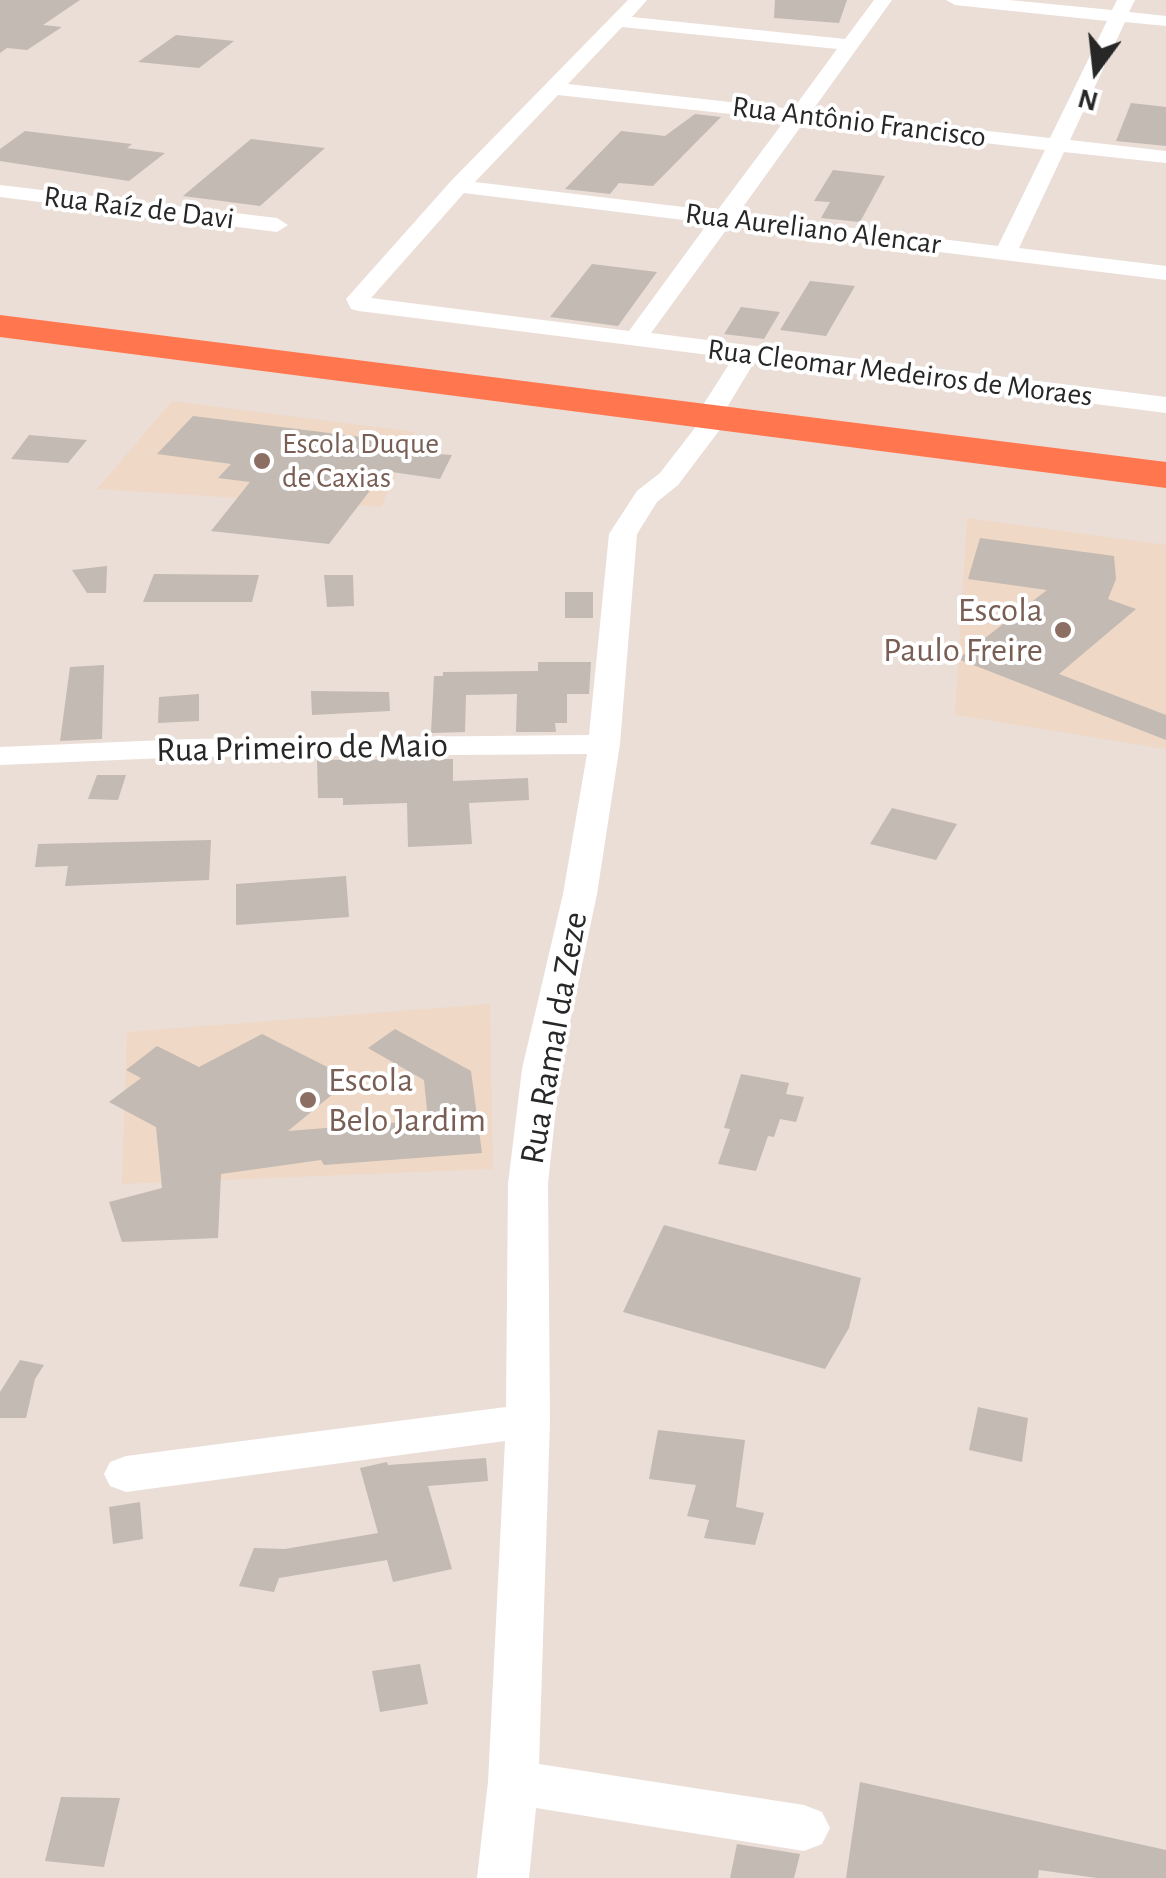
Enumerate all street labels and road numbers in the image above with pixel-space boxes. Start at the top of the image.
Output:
street label: Rua Antônio Francisco [730,89,988,155]
street label: Rua Raíz de Davi [42,178,236,238]
street label: Rua Aureliano Alencar [683,195,943,263]
street label: Rua Cleomar Medeiros de Moraes [705,332,1095,414]
street label: Rua Primeiro de Maio [156,724,448,772]
street label: Rua Ramal da Zeze [511,909,597,1167]

